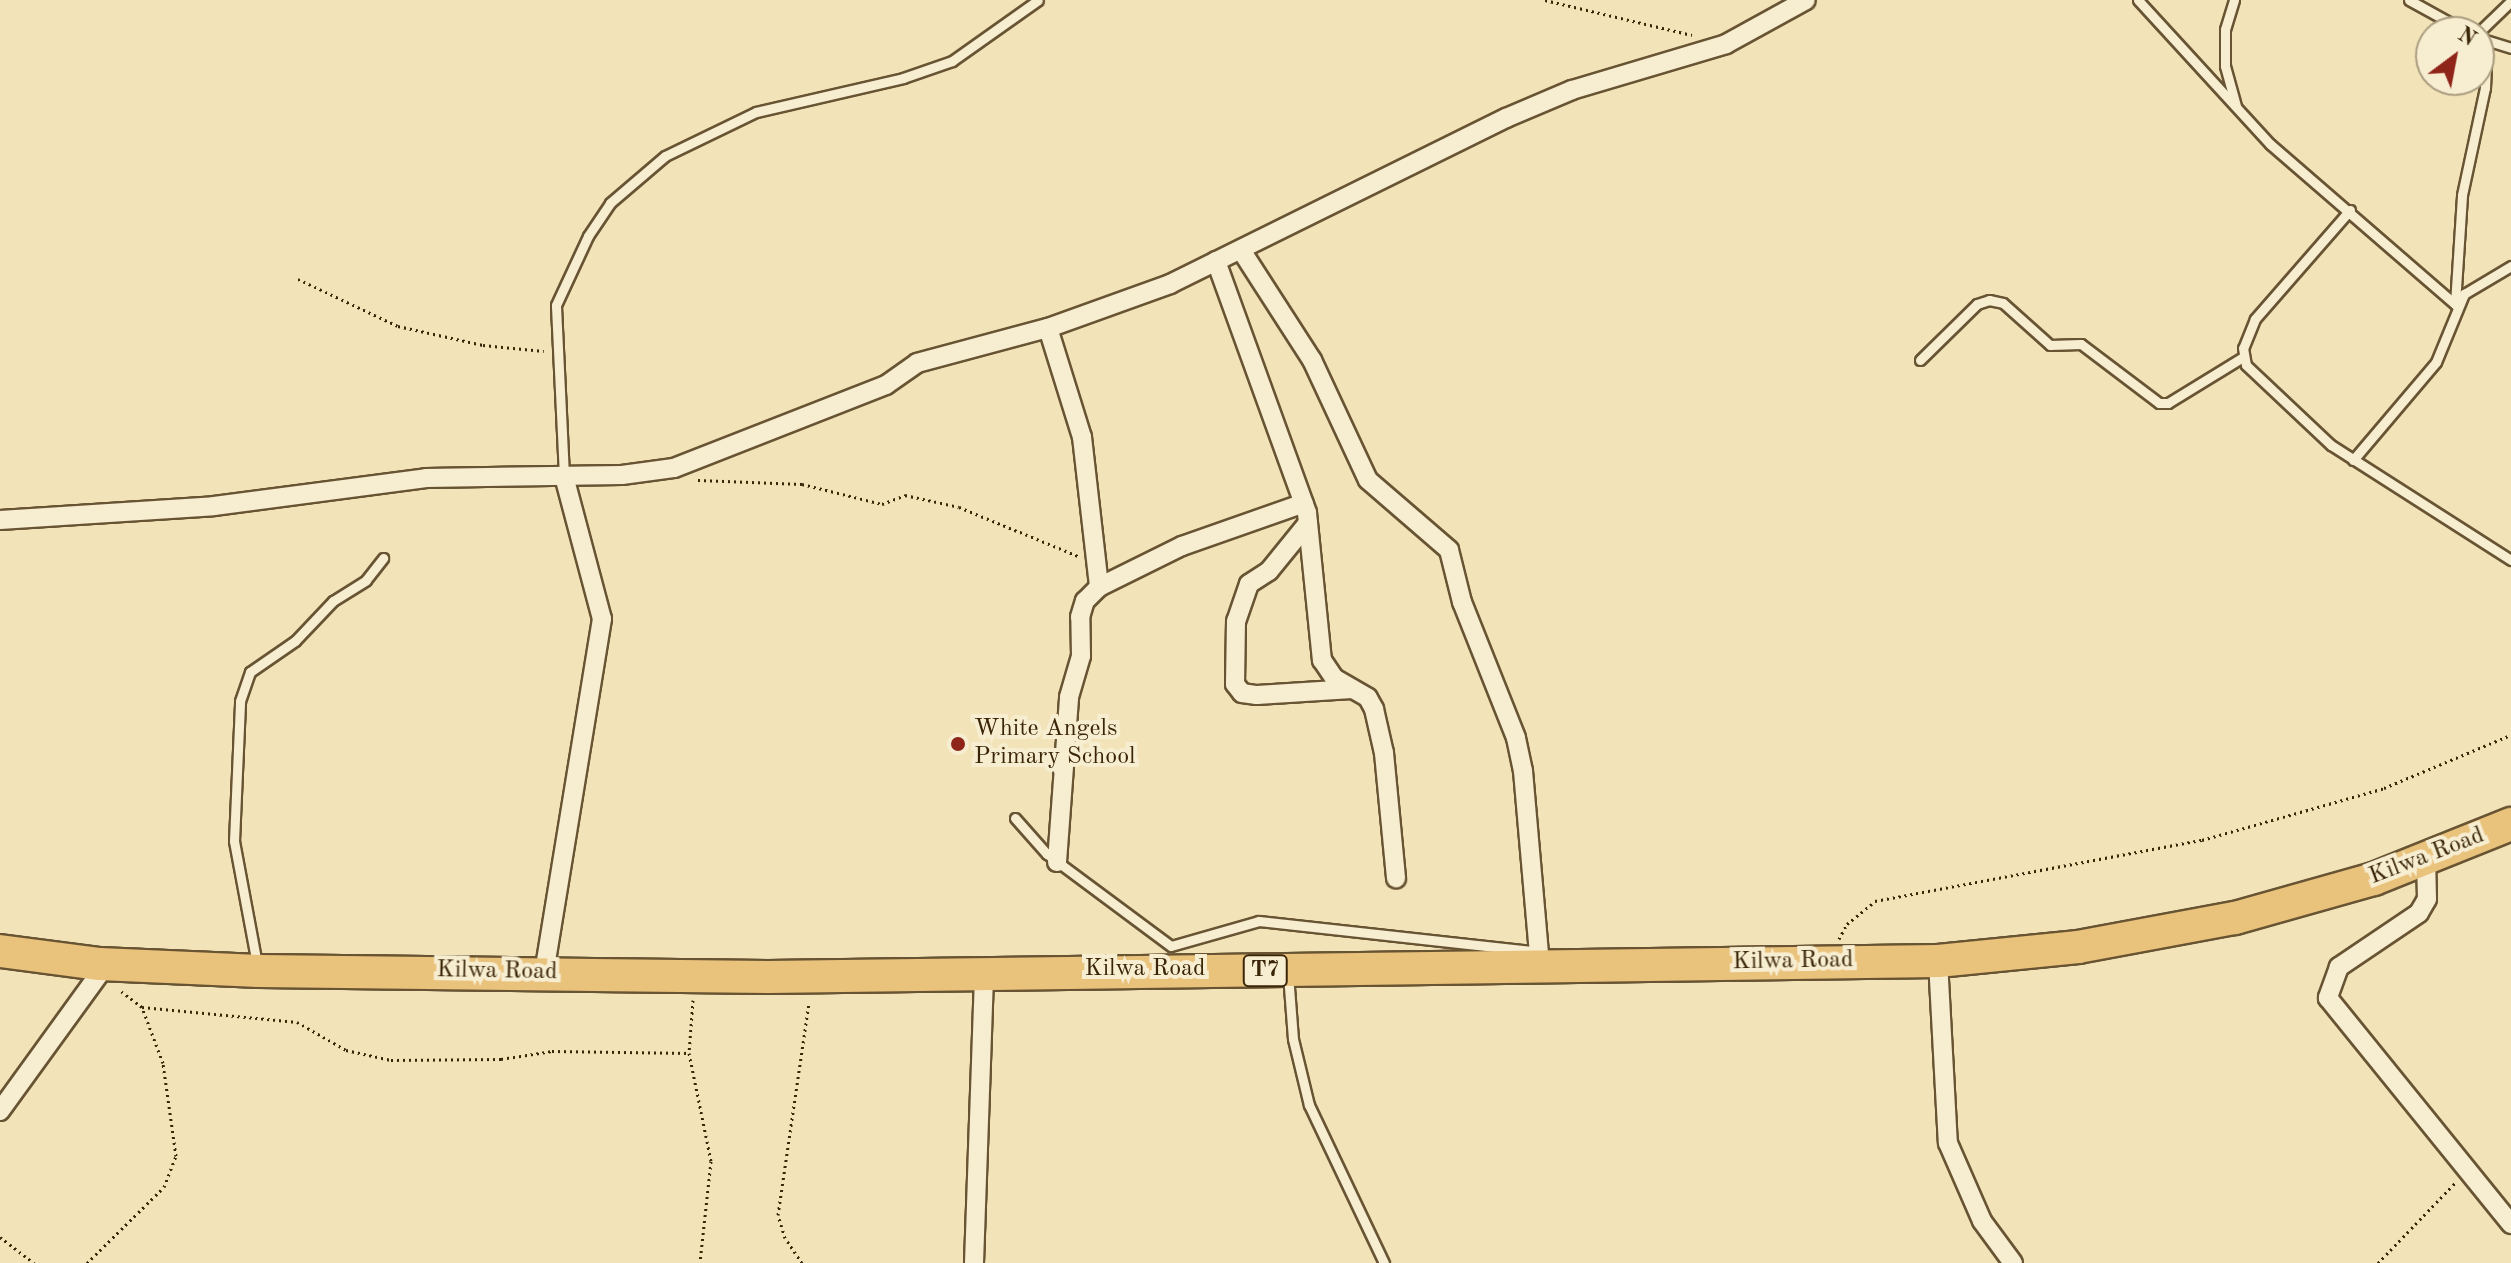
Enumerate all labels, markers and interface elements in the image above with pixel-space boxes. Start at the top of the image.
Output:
north arrow [2415,16,2495,96]
text: N [2454,24,2480,51]
place label: White Angels Primary School [974,716,1136,772]
marker: White Angels Primary School [949,735,967,753]
street label: Kilwa Road [2365,822,2489,892]
street label: Kilwa Road [1732,947,1854,977]
road number: T7 [1241,953,1289,989]
street label: Kilwa Road [1084,956,1206,984]
street label: Kilwa Road [436,957,558,987]

